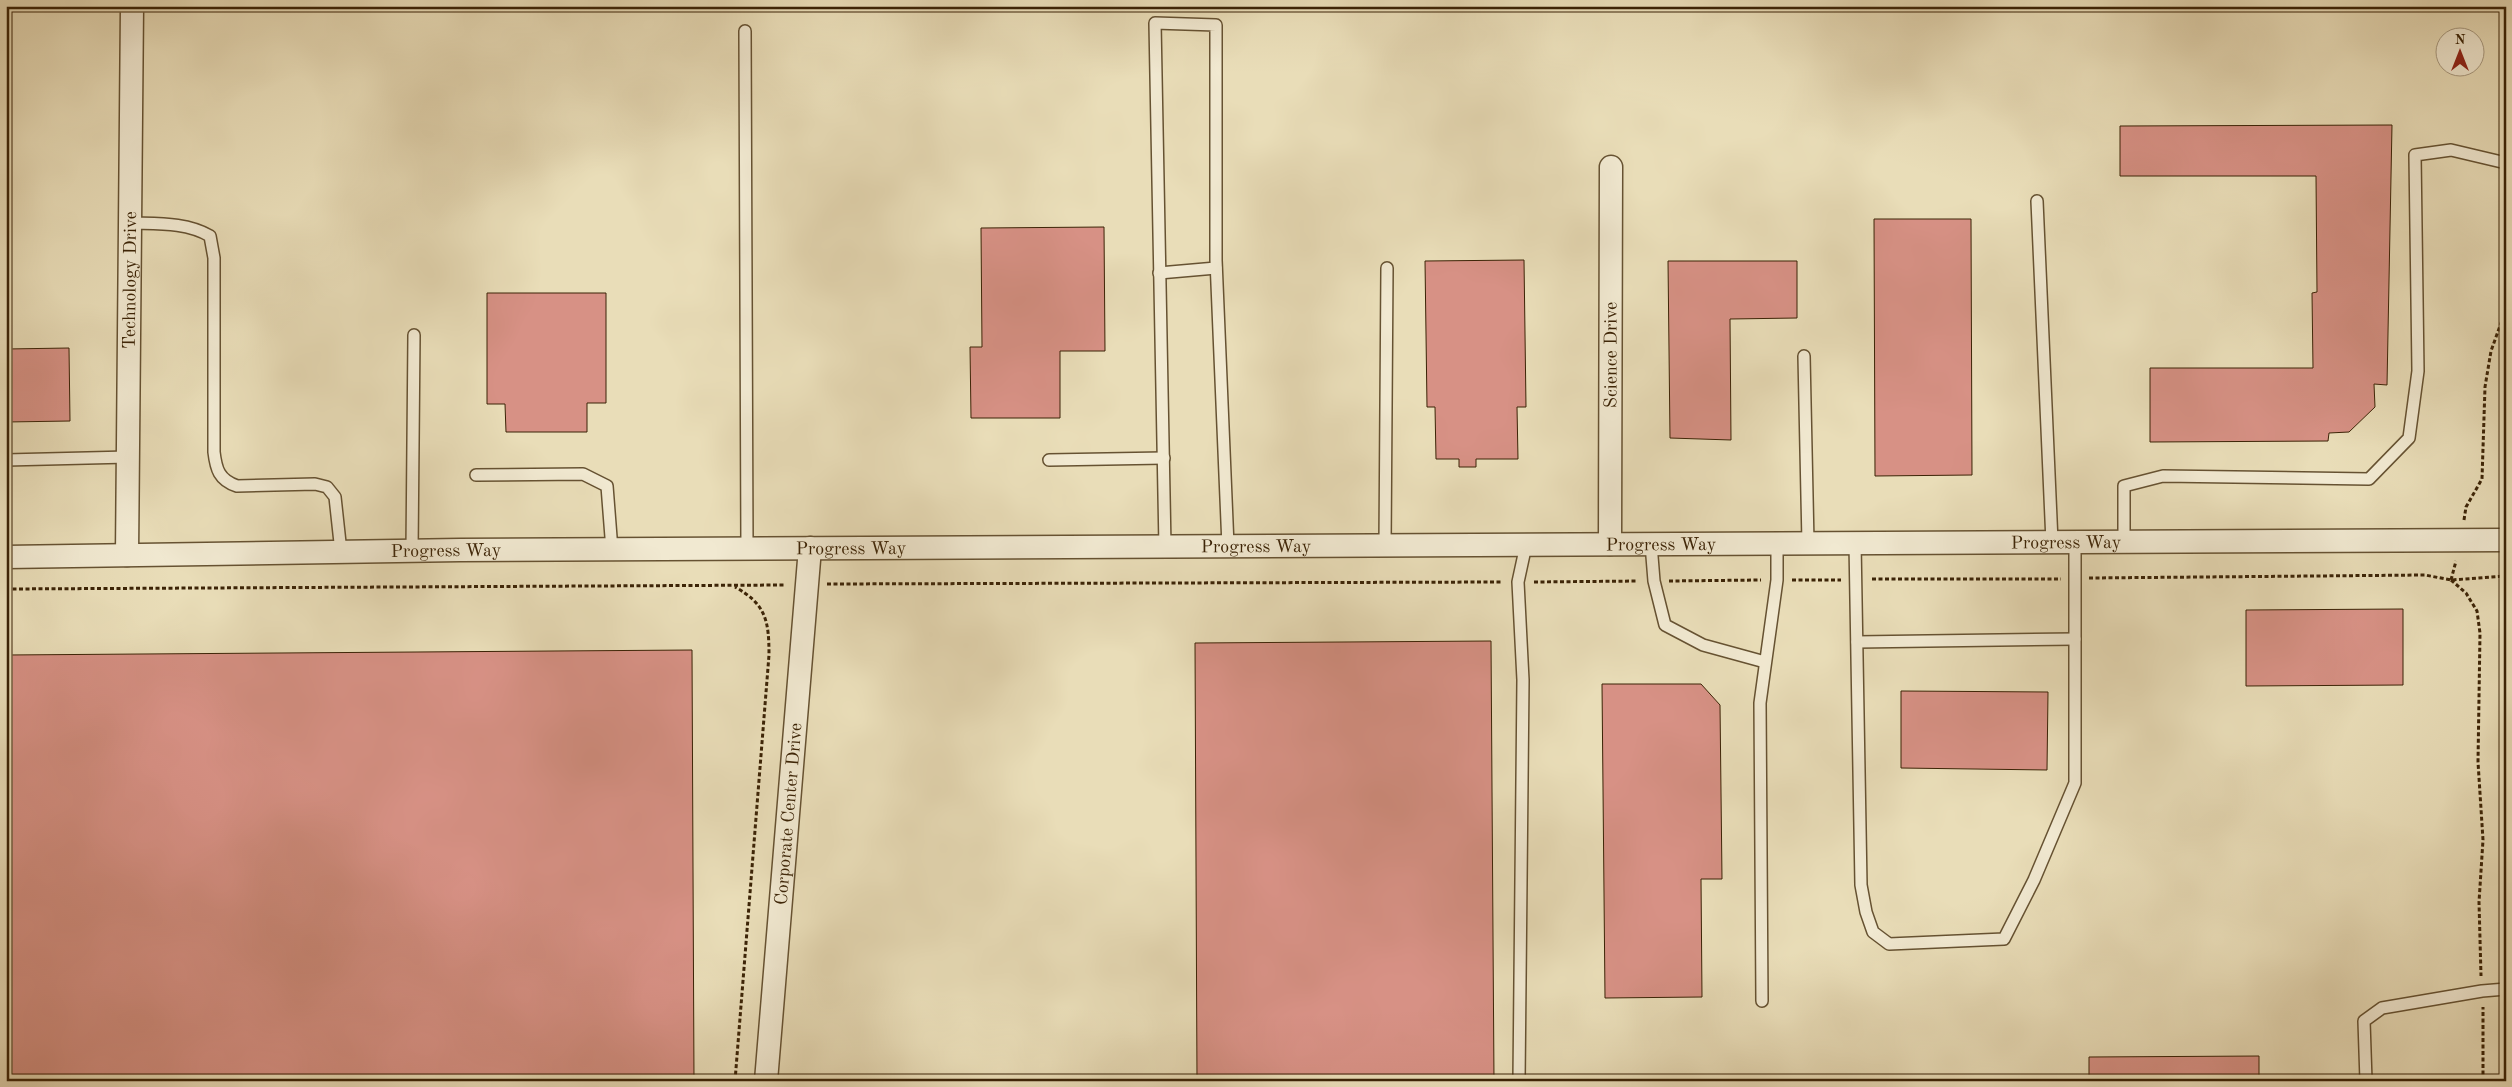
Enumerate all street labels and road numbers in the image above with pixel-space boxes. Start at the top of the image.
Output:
street label: Technology Drive [121,211,140,349]
street label: Science Drive [1602,302,1621,408]
street label: Progress Way [2011,534,2122,552]
street label: Progress Way [1606,536,1717,554]
street label: Progress Way [1201,538,1312,556]
street label: Progress Way [796,540,907,558]
street label: Progress Way [391,542,502,561]
street label: Corporate Center Drive [773,722,806,906]

